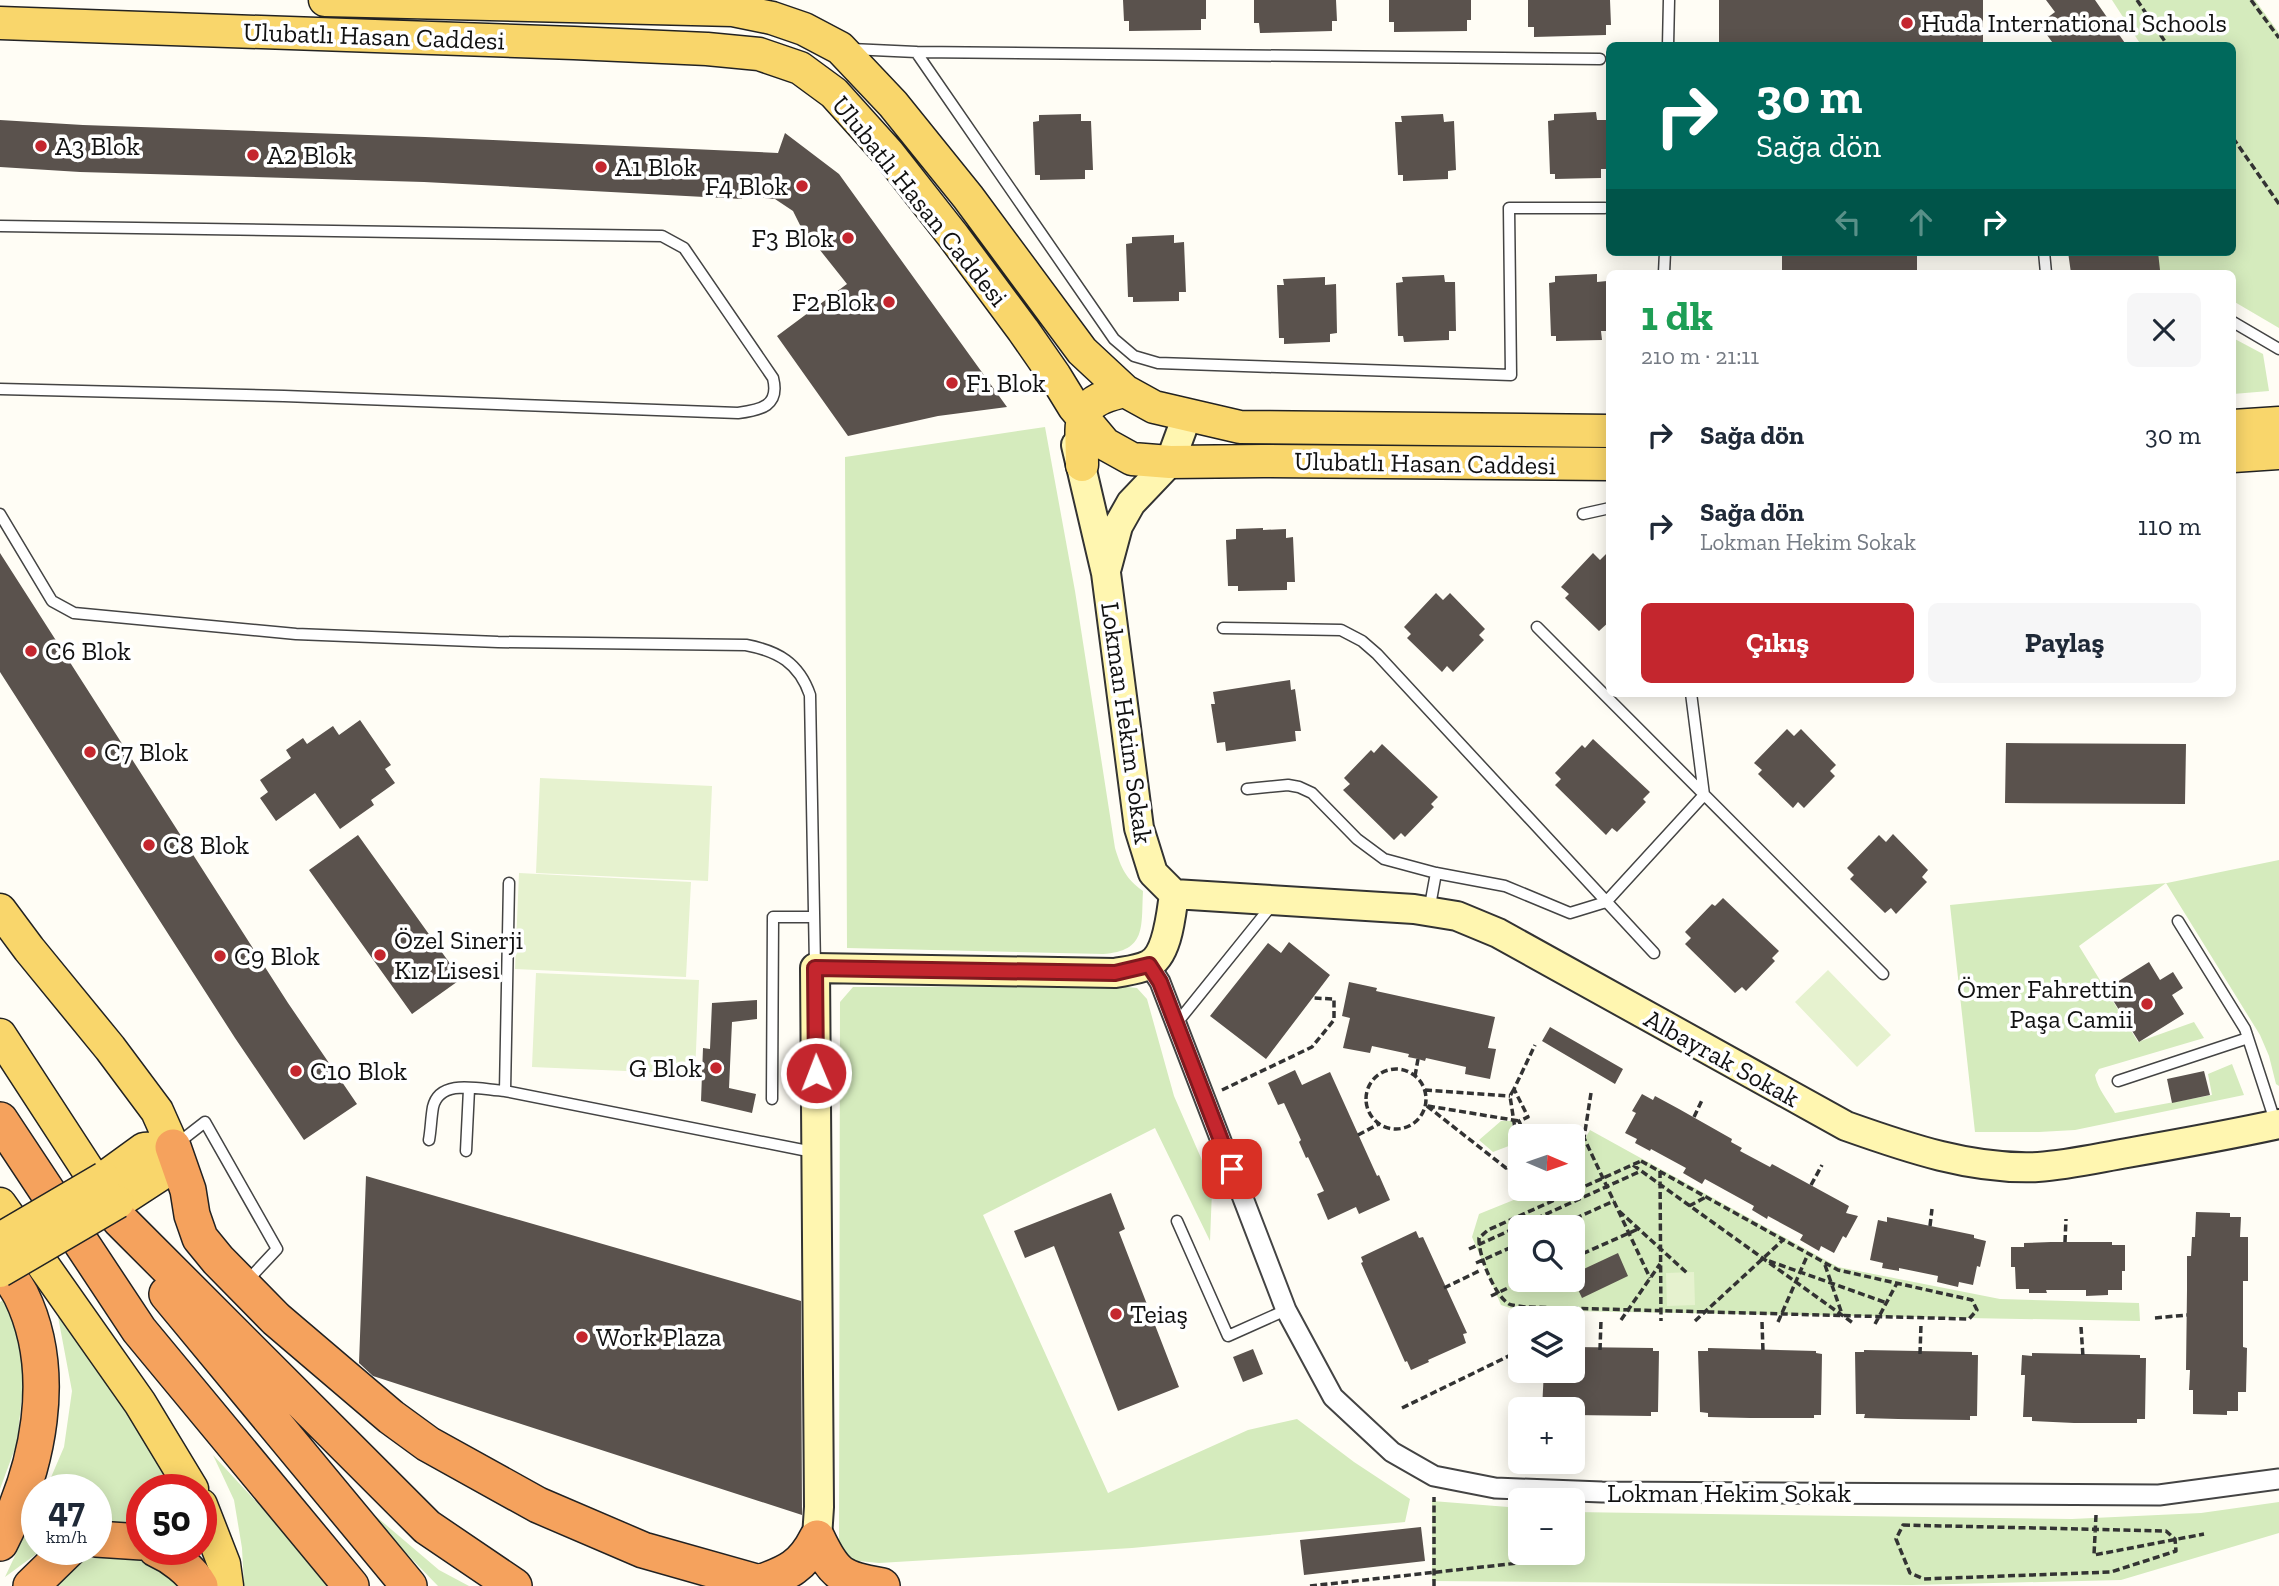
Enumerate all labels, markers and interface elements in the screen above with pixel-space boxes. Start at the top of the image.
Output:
place label: Huda International Schools [1921,7,2227,39]
street label: Ulubatlı Hasan Caddesi [243,15,505,57]
marker: Huda International Schools [1899,15,1915,31]
text: 30 m [1756,67,1862,126]
icon: right [1641,70,1732,161]
street label: Ulubatlı Hasan Caddesi [825,89,1015,313]
text: Sağa dön [1756,127,1881,165]
place label: A3 Blok [55,130,140,162]
marker: A3 Blok [33,138,49,154]
place label: A2 Blok [267,139,353,171]
marker: A2 Blok [245,147,261,163]
place label: A1 Blok [615,151,698,183]
marker: A1 Blok [593,159,609,175]
place label: F4 Blok [705,170,788,202]
marker: F4 Blok [794,178,810,194]
icon: left [1829,203,1867,241]
icon: ahead [1902,203,1940,241]
icon: right [1975,203,2013,241]
place label: F3 Blok [752,222,834,254]
marker: F3 Blok [840,230,856,246]
place label: F2 Blok [792,286,875,318]
text: 1 dk [1641,290,1713,341]
button: close [2127,293,2201,367]
marker: F2 Blok [881,294,897,310]
text: 210 m · 21:11 [1641,342,1759,370]
place label: F1 Blok [966,367,1046,399]
marker: F1 Blok [944,375,960,391]
icon: right [1641,416,1679,454]
text: Sağa dön [1700,419,1804,451]
text: 30 m [2145,419,2201,451]
street label: Ulubatlı Hasan Caddesi [1294,445,1556,481]
text: Sağa dön [1700,496,1804,528]
icon: right [1641,507,1679,545]
text: 110 m [2138,510,2201,542]
text: Lokman Hekim Sokak [1700,528,1916,556]
street label: Lokman Hekim Sokak [1094,600,1160,847]
button: Çıkış [1641,603,1914,683]
button: Paylaş [1928,603,2201,683]
place label: C6 Blok [45,635,131,667]
marker: C6 Blok [23,643,39,659]
place label: C7 Blok [104,736,189,768]
marker: C7 Blok [82,744,98,760]
place label: C8 Blok [163,829,249,861]
marker: C8 Blok [141,837,157,853]
place label: Özel Sinerji Kız Lisesi [394,924,523,986]
place label: C9 Blok [234,940,320,972]
marker: Özel Sinerji Kız Lisesi [372,947,388,963]
marker: C9 Blok [212,948,228,964]
place label: Ömer Fahrettin Paşa Camii [1957,973,2133,1035]
marker: Ömer Fahrettin Paşa Camii [2139,996,2155,1012]
street label: Albayrak Sokak [1639,1002,1806,1114]
position arrow [779,1036,853,1110]
place label: G Blok [629,1052,702,1084]
place label: C10 Blok [310,1055,407,1087]
marker: G Blok [708,1060,724,1076]
marker: C10 Blok [288,1063,304,1079]
north arrow [1508,1124,1586,1200]
map controls [1508,1124,1585,1565]
pin [1202,1139,1262,1199]
icon: arrive [1213,1150,1251,1188]
button: search [1508,1215,1585,1292]
place label: Teiaş [1130,1298,1188,1330]
marker: Teiaş [1108,1306,1124,1322]
button: layers [1508,1306,1585,1383]
place label: Work Plaza [596,1321,722,1353]
marker: Work Plaza [574,1329,590,1345]
button: + [1508,1397,1585,1474]
speed limit sign: 50 [126,1474,217,1565]
street label: Lokman Hekim Sokak [1607,1477,1851,1509]
button: − [1508,1488,1585,1565]
text: 47 [48,1489,85,1531]
text: km/h [46,1526,87,1548]

